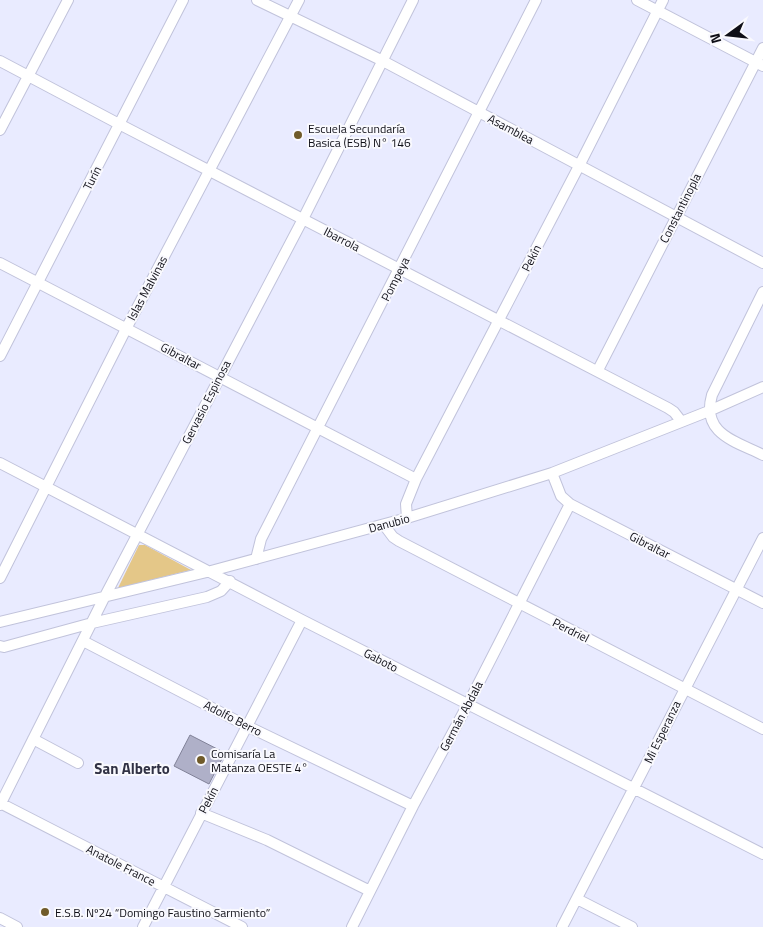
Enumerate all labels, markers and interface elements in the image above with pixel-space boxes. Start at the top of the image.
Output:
north arrow [703,10,753,60]
text: N [704,31,726,46]
street label: Asamblea [484,109,538,149]
place label: Escuela Secundaría Basica (ESB) N° 146 [308,119,411,152]
marker: Escuela Secundaría Basica (ESB) N° 146 [292,129,304,141]
street label: Turín [78,163,106,193]
street label: Constantinopla [654,170,706,246]
street label: Ibarrola [320,222,364,256]
street label: Pekín [516,241,546,275]
street label: Islas Malvinas [122,252,172,324]
street label: Pompeya [376,254,414,304]
street label: Gibraltar [157,337,205,375]
street label: Gervasio Espinosa [177,357,235,447]
street label: Danubio [366,508,412,538]
street label: Gibraltar [626,527,674,563]
street label: Perdriel [549,613,593,647]
street label: Gaboto [360,643,402,677]
street label: Germán Abdala [434,677,488,755]
street label: Adolfo Berro [200,695,266,741]
street label: Mi Esperanza [639,697,685,767]
place label: Comisaría La Matanza OESTE 4° [211,744,308,777]
marker: Comisaría La Matanza OESTE 4° [195,754,207,766]
district label: San Alberto [94,757,170,780]
street label: Pekín [193,783,223,817]
street label: Anatole France [83,839,159,891]
place label: E.S.B. Nº24 “Domingo Faustino Sarmiento” [55,903,271,922]
marker: E.S.B. Nº24 “Domingo Faustino Sarmiento” [39,906,51,918]

